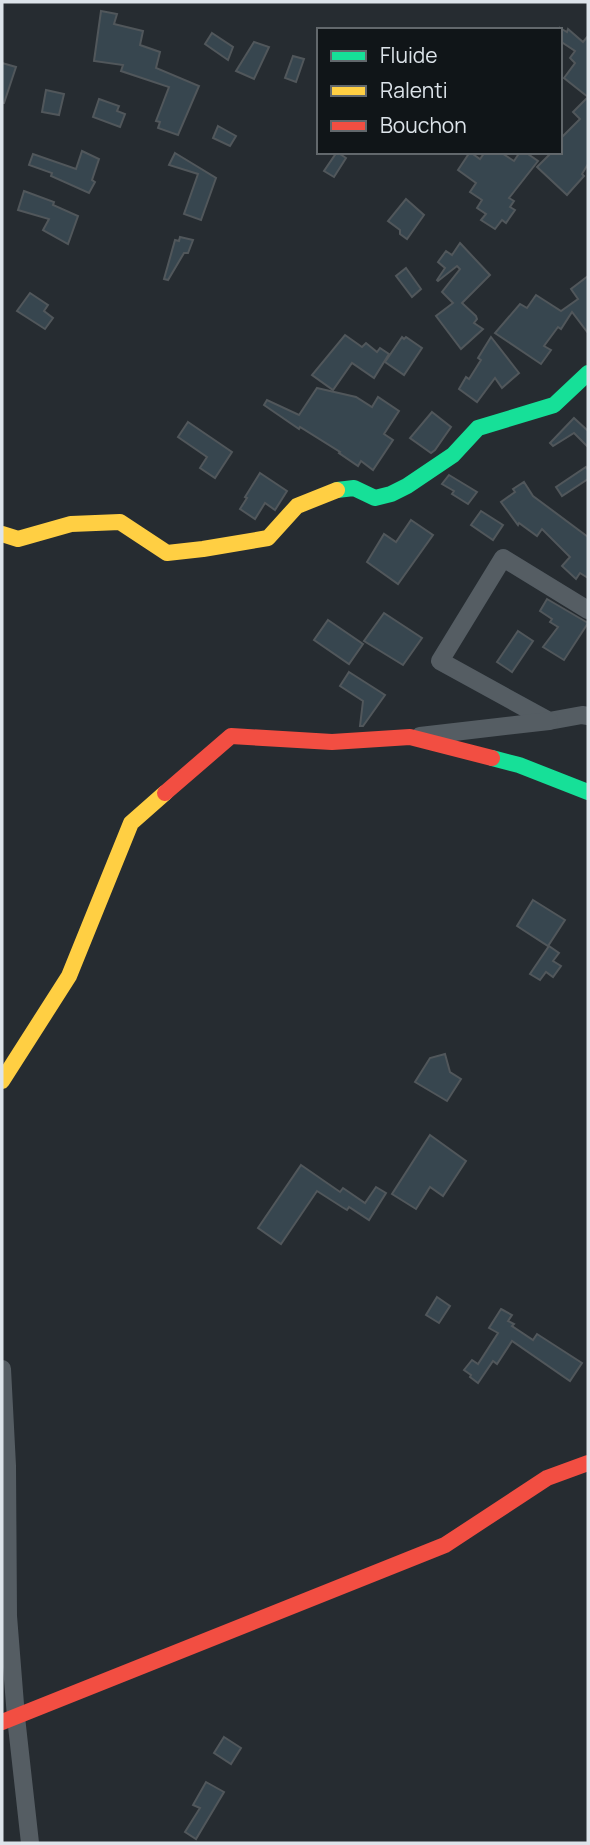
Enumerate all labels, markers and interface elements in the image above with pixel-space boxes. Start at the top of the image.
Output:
legend [317,28,562,154]
text: Fluide [380,41,438,69]
text: Ralenti [380,76,448,104]
text: Bouchon [380,111,467,139]

